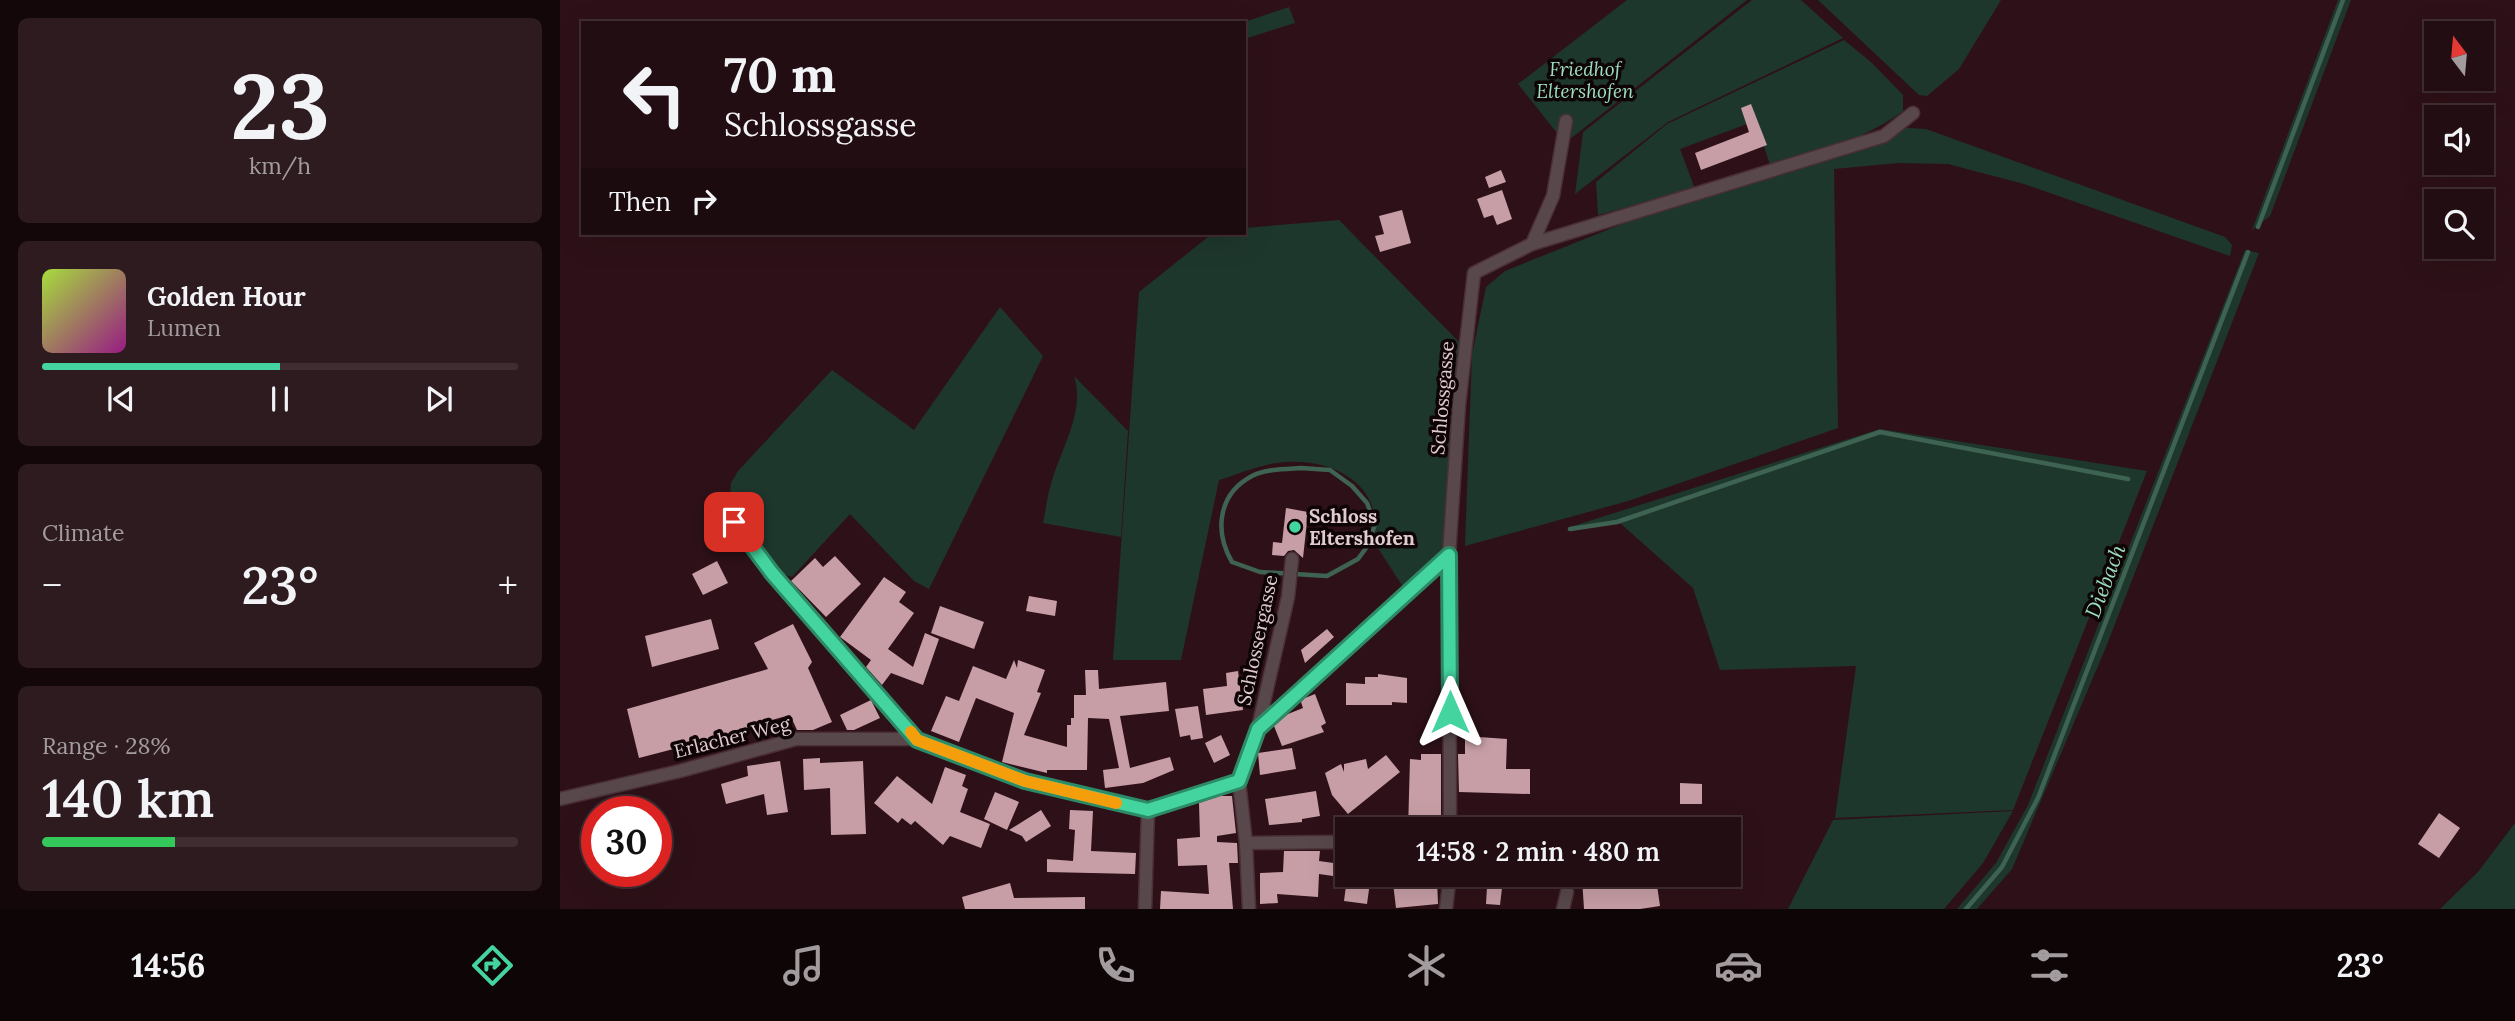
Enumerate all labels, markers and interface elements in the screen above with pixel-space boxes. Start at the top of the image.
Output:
north arrow [2424,21,2494,91]
map controls [2424,21,2494,259]
text: 70 m [724,43,836,105]
text: 23 [230,47,330,164]
icon: left [609,49,700,140]
park label: Friedhof Eltershofen [1536,57,1634,103]
text: Schlossgasse [724,104,917,145]
button: sound [2424,105,2494,175]
text: km/h [249,151,311,180]
icon: right [685,182,723,220]
text: Then [609,185,671,218]
button: search [2424,189,2494,259]
text: Golden Hour [147,280,306,313]
text: Lumen [147,313,221,342]
street label: Schlossgasse [1425,340,1459,456]
icon: previous [102,380,140,418]
icon: pause [261,380,299,418]
icon: next [420,380,458,418]
pin [704,492,764,552]
icon: arrive [715,503,753,541]
place label: Schloss Eltershofen [1309,504,1415,550]
text: Climate [42,518,124,547]
marker: Schloss Eltershofen [1287,519,1303,535]
water label: Diebach [2079,540,2131,622]
text: 23° [242,552,318,618]
text: − [42,561,62,609]
text: + [498,561,518,609]
street label: Schlossergasse [1231,573,1283,707]
position arrow [1413,675,1487,749]
street label: Erlacher Weg [671,711,793,763]
text: Range · 28% [42,731,170,760]
text: 140 km [42,765,214,831]
speed limit sign: 30 [581,796,672,887]
text: 14:58 · 2 min · 480 m [1416,835,1660,868]
icon: directions [468,941,517,990]
icon: music [779,941,828,990]
icon: phone [1091,941,1140,990]
icon: climate [1402,941,1451,990]
icon: car [1714,941,1763,990]
icon: filters [2025,941,2074,990]
text: 14:56 [131,945,205,986]
text: 23° [2336,945,2384,986]

